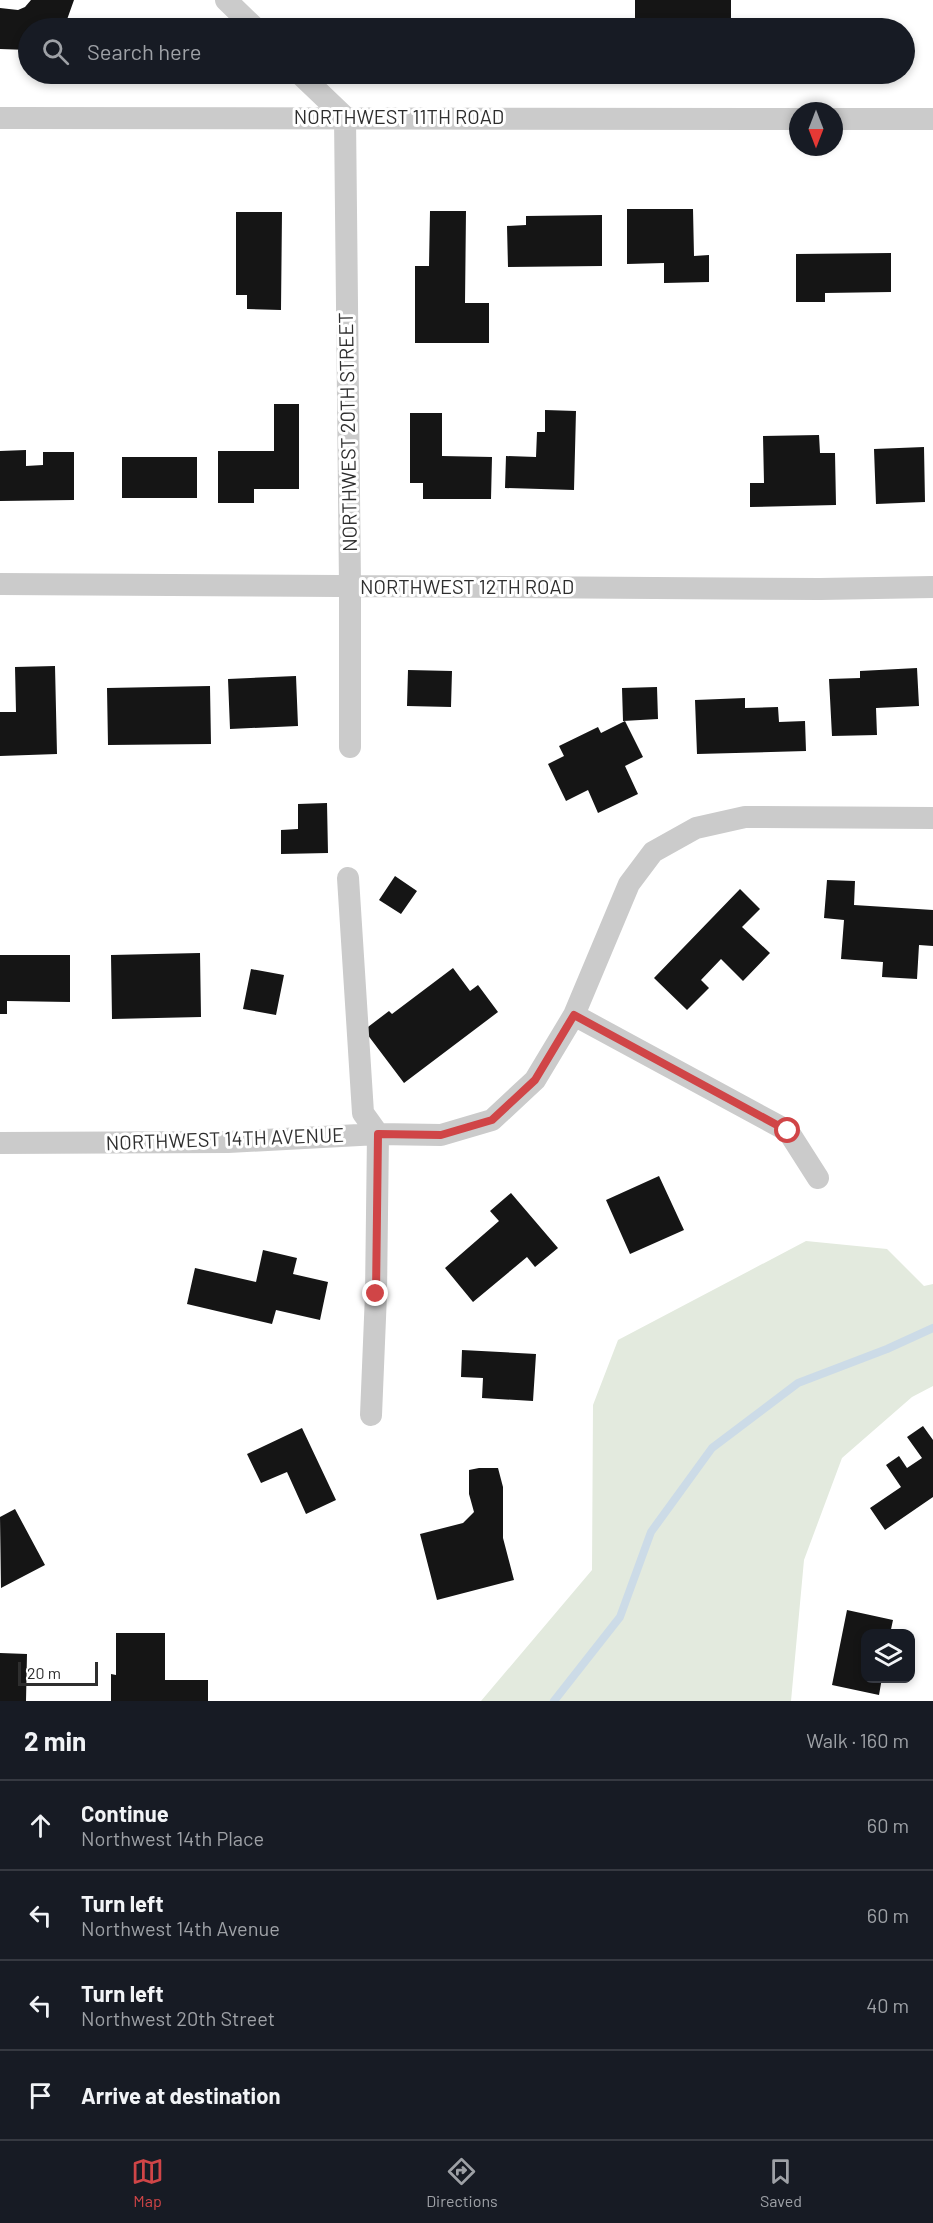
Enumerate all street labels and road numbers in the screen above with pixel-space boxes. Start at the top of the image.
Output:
street label: NORTHWEST 11TH ROAD [294,104,504,128]
street label: NORTHWEST 20TH STREET [333,312,361,552]
street label: NORTHWEST 12TH ROAD [360,574,574,598]
street label: NORTHWEST 14TH AVENUE [105,1122,345,1154]

